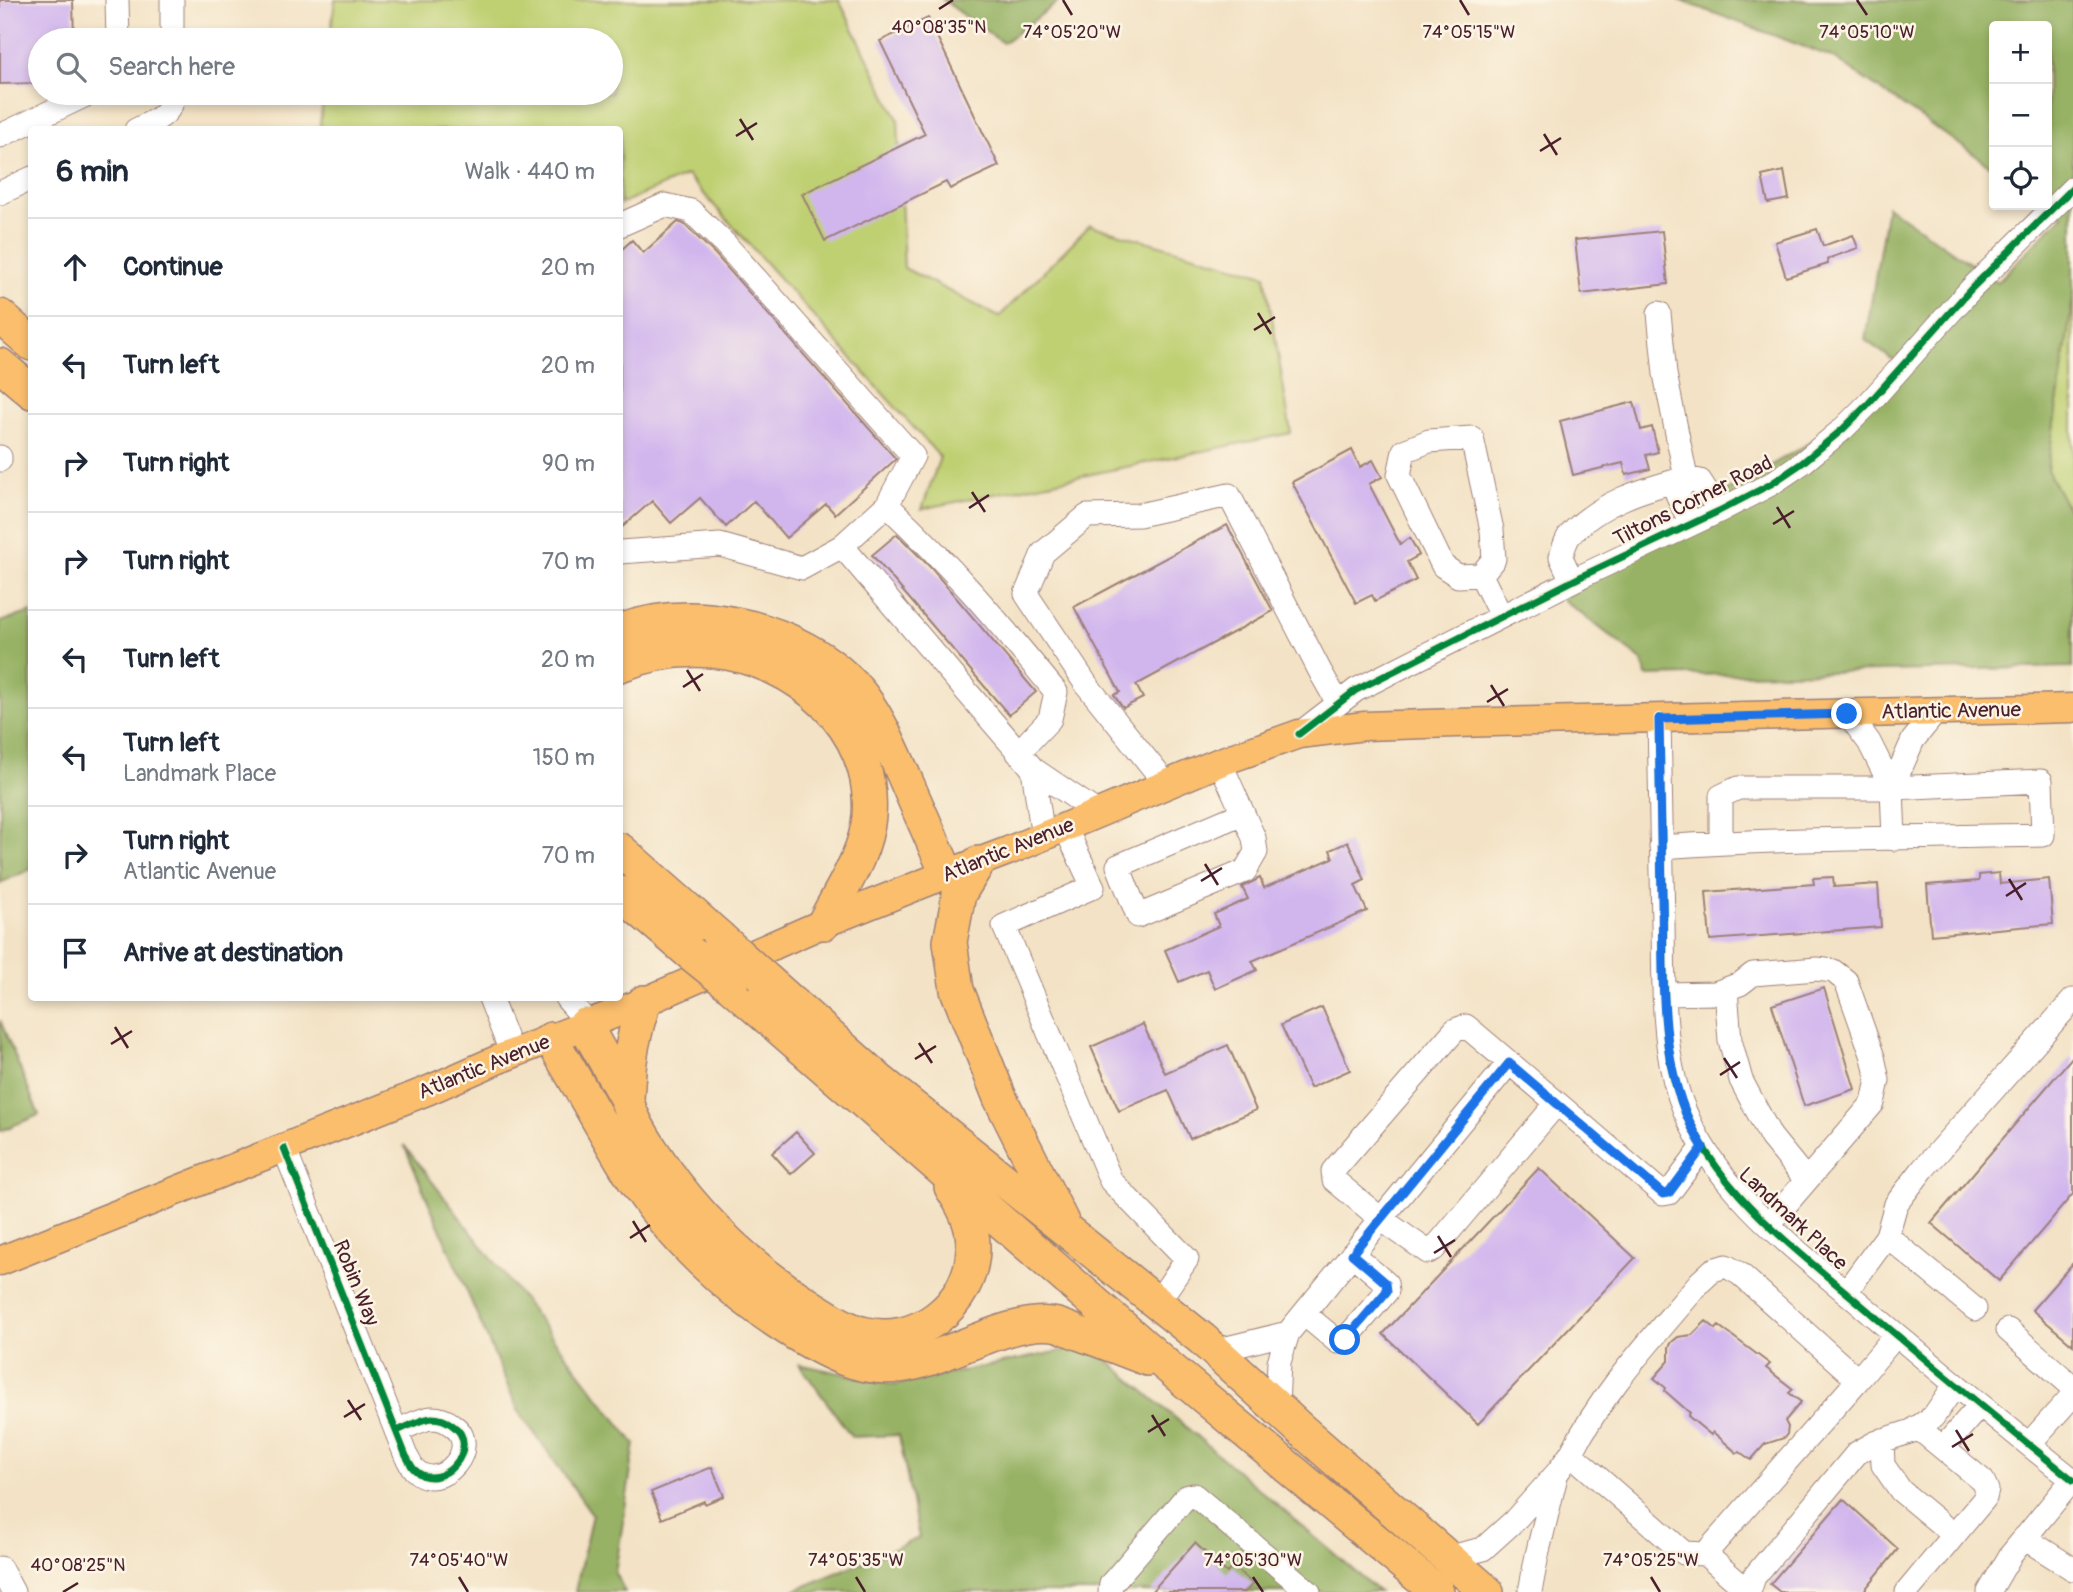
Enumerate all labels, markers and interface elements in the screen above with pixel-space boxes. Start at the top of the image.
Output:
text: 40°08'35"N [892,16,986,39]
text: 74°05'20"W [1023,21,1121,44]
text: 74°05'15"W [1423,21,1515,44]
text: 74°05'10"W [1819,21,1915,44]
map controls [1989,21,2052,210]
button: + [1989,21,2052,84]
search box [28,28,623,105]
icon: search [52,48,90,86]
text: Search here [108,51,235,83]
button: − [1989,84,2052,147]
button: locate [1989,147,2052,210]
text: 6 min [56,153,129,190]
text: Walk · 440 m [464,157,595,186]
icon: ahead [56,248,94,286]
text: Continue [123,251,223,283]
text: 20 m [541,253,595,282]
icon: left [56,346,94,384]
text: Turn left [123,349,219,381]
text: 20 m [541,351,595,380]
icon: right [56,444,94,482]
text: Turn right [123,447,229,479]
text: 90 m [542,449,595,478]
street label: Tiltons Corner Road [1609,449,1777,553]
icon: right [56,542,94,580]
text: Turn right [123,545,229,577]
text: 70 m [542,547,595,576]
icon: left [56,640,94,678]
text: Turn left [123,643,219,675]
text: 20 m [541,645,595,674]
street label: Atlantic Avenue [1881,696,2022,726]
route end [1831,698,1862,729]
text: Turn left [123,727,219,759]
icon: left [56,738,94,776]
text: 150 m [532,743,595,772]
text: Landmark Place [123,759,276,788]
street label: Atlantic Avenue [938,811,1078,889]
text: Turn right [123,825,229,857]
icon: right [56,836,94,874]
text: 70 m [542,841,595,870]
text: Atlantic Avenue [123,857,276,886]
icon: arrive [56,934,94,972]
text: Arrive at destination [123,937,343,969]
street label: Atlantic Avenue [414,1028,554,1106]
street label: Landmark Place [1733,1161,1854,1277]
street label: Robin Way [327,1236,385,1330]
route start [1329,1324,1360,1355]
text: 74°05'40"W [410,1549,508,1572]
text: 74°05'35"W [808,1549,904,1572]
text: 74°05'30"W [1204,1549,1302,1572]
text: 74°05'25"W [1603,1549,1699,1572]
text: 40°08'25"N [31,1554,125,1577]

